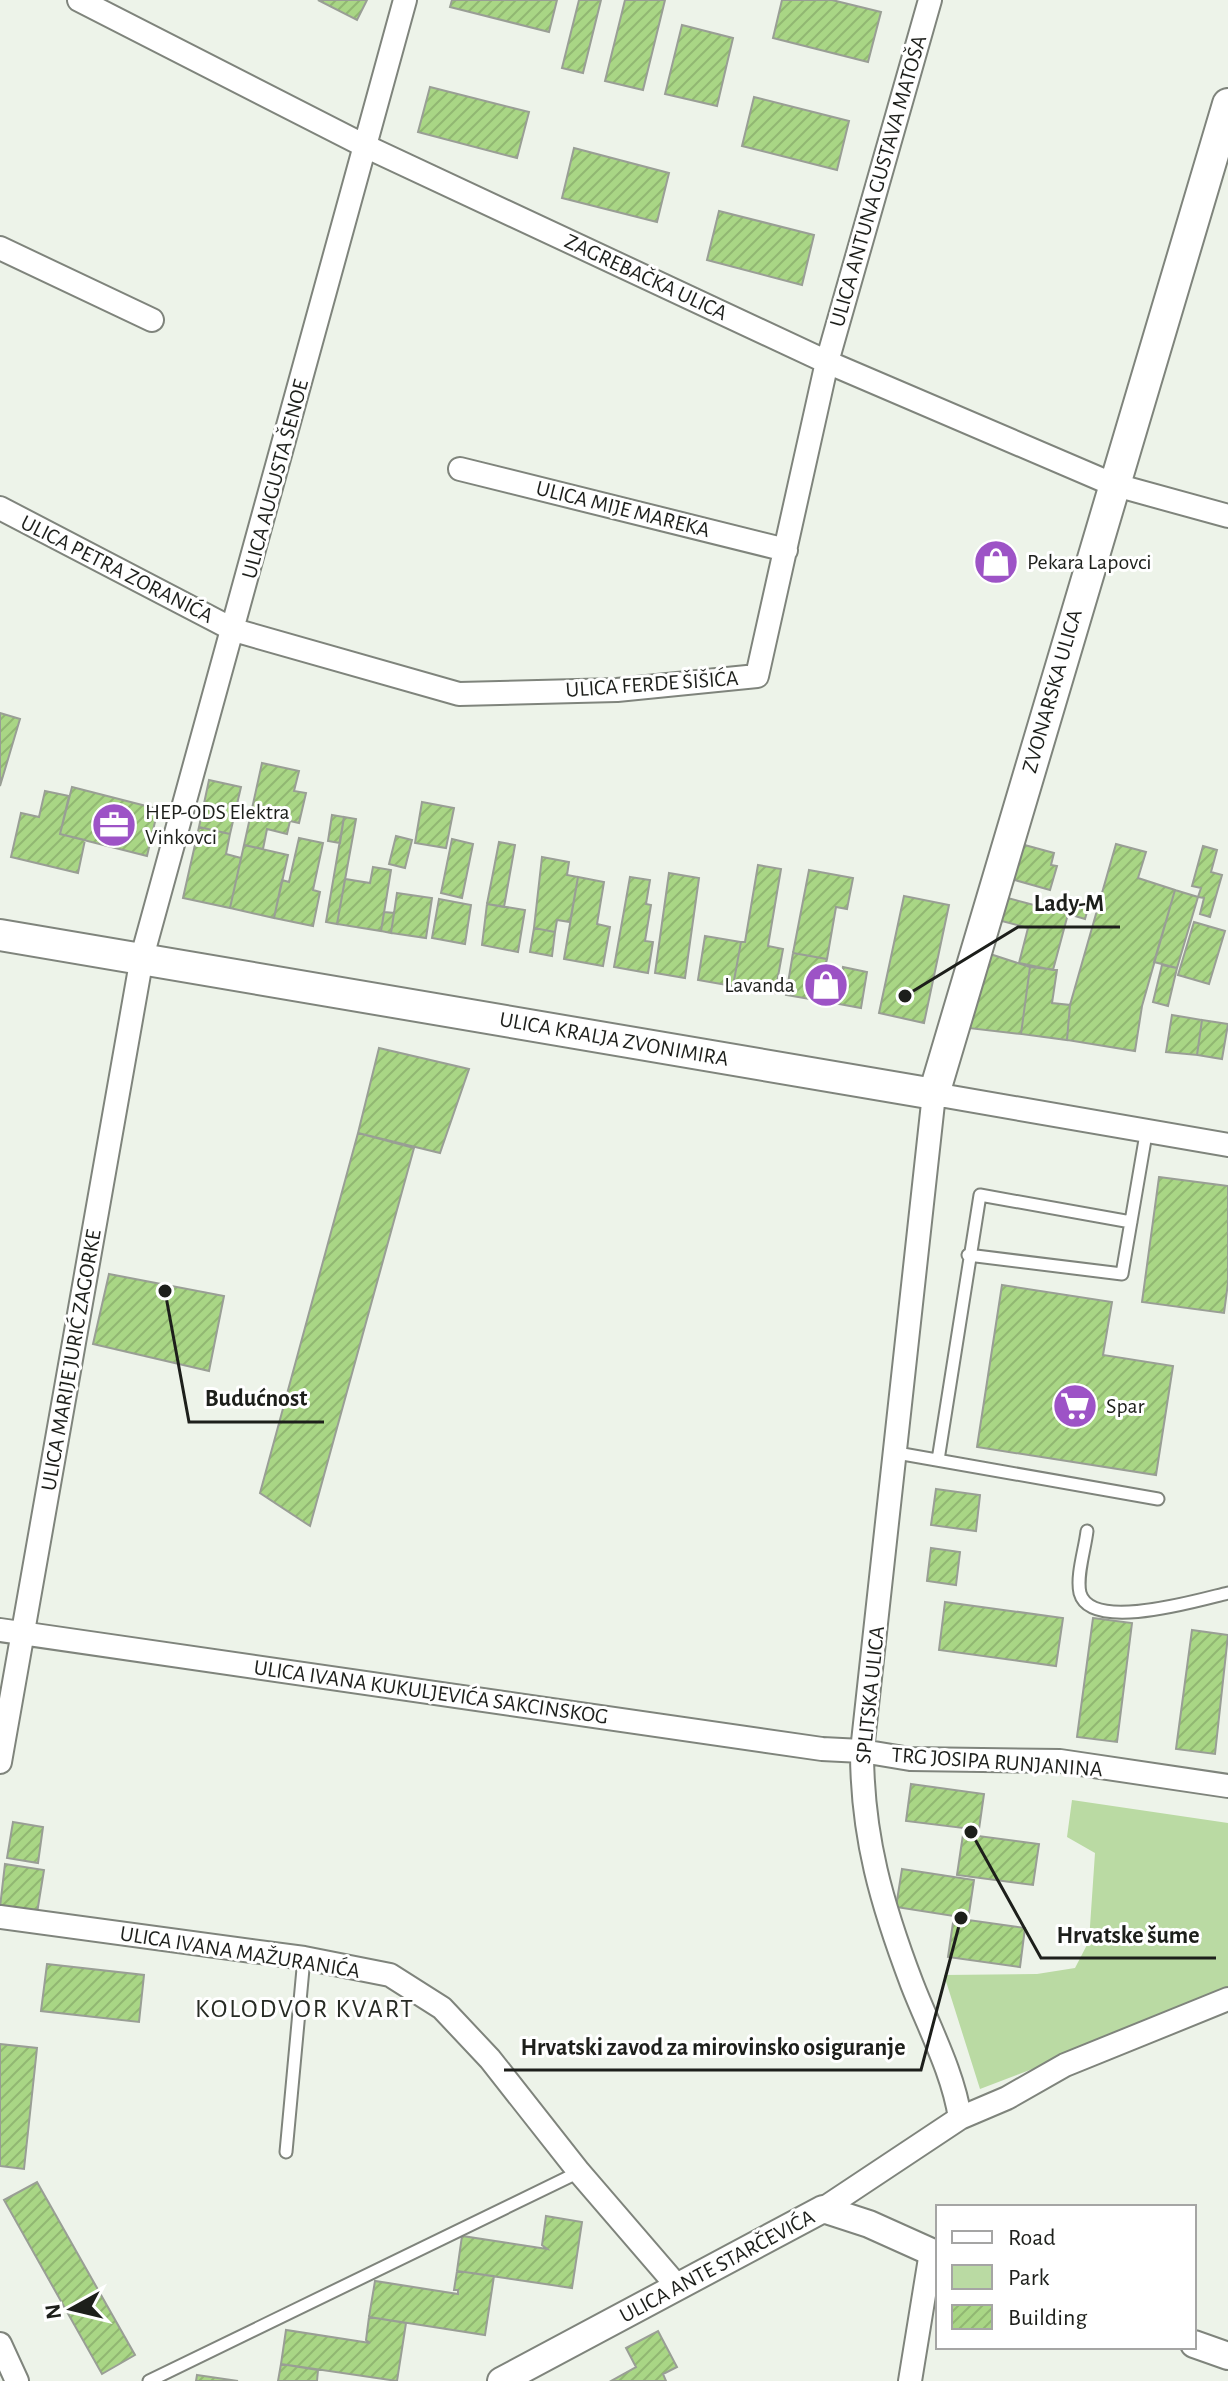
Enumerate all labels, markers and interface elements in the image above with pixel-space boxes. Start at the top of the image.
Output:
street label: ULICA ANTUNA GUSTAVA MATOŠA [825,32,930,329]
street label: ZAGREBAČKA ULICA [561,229,731,324]
street label: ULICA AUGUSTA ŠENOE [237,376,312,581]
street label: ULICA MIJE MAREKA [534,477,712,541]
street label: ULICA PETRA ZORANIĆA [17,510,218,627]
shop icon: Pekara Lapovci [972,538,1020,586]
place label: Pekara Lapovci [1027,551,1152,573]
street label: ZVONARSKA ULICA [1018,607,1086,775]
street label: ULICA FERDE ŠIŠIĆA [565,666,740,701]
office icon: HEP-ODS Elektra Vinkovci [90,801,138,849]
place label: HEP-ODS Elektra Vinkovci [145,801,290,848]
callout: Lady-M [1018,879,1120,927]
text: Lady-M [1034,892,1104,916]
shop icon: Lavanda [802,961,850,1009]
place label: Lavanda [724,974,795,996]
street label: ULICA KRALJA ZVONIMIRA [498,1008,731,1070]
street label: ULICA MARIJE JURIĆ ZAGORKE [36,1227,105,1492]
callout: Budućnost [189,1374,324,1422]
supermarket icon: Spar [1051,1382,1099,1430]
text: Budućnost [205,1387,307,1411]
place label: Spar [1106,1395,1145,1417]
street label: SPLITSKA ULICA [852,1625,888,1765]
street label: ULICA IVANA KUKULJEVIĆA SAKCINSKOG [252,1655,610,1728]
street label: TRG JOSIPA RUNJANINA [891,1744,1104,1780]
callout: Hrvatske šume [1041,1910,1216,1958]
street label: ULICA IVANA MAŽURANIĆA [118,1921,362,1982]
text: Hrvatske šume [1056,1924,1200,1948]
district label: KOLODVOR KVART [195,1996,415,2022]
callout: Hrvatski zavod za mirovinsko osiguranje [504,2022,921,2070]
text: Hrvatski zavod za mirovinsko osiguranje [521,2036,905,2060]
street label: ULICA ANTE STARČEVIĆA [616,2204,818,2327]
legend [936,2205,1196,2349]
text: Road [1008,2226,1056,2250]
text: Park [1008,2266,1049,2290]
north arrow [32,2269,112,2349]
text: N [41,2303,65,2321]
text: Building [1008,2306,1087,2330]

